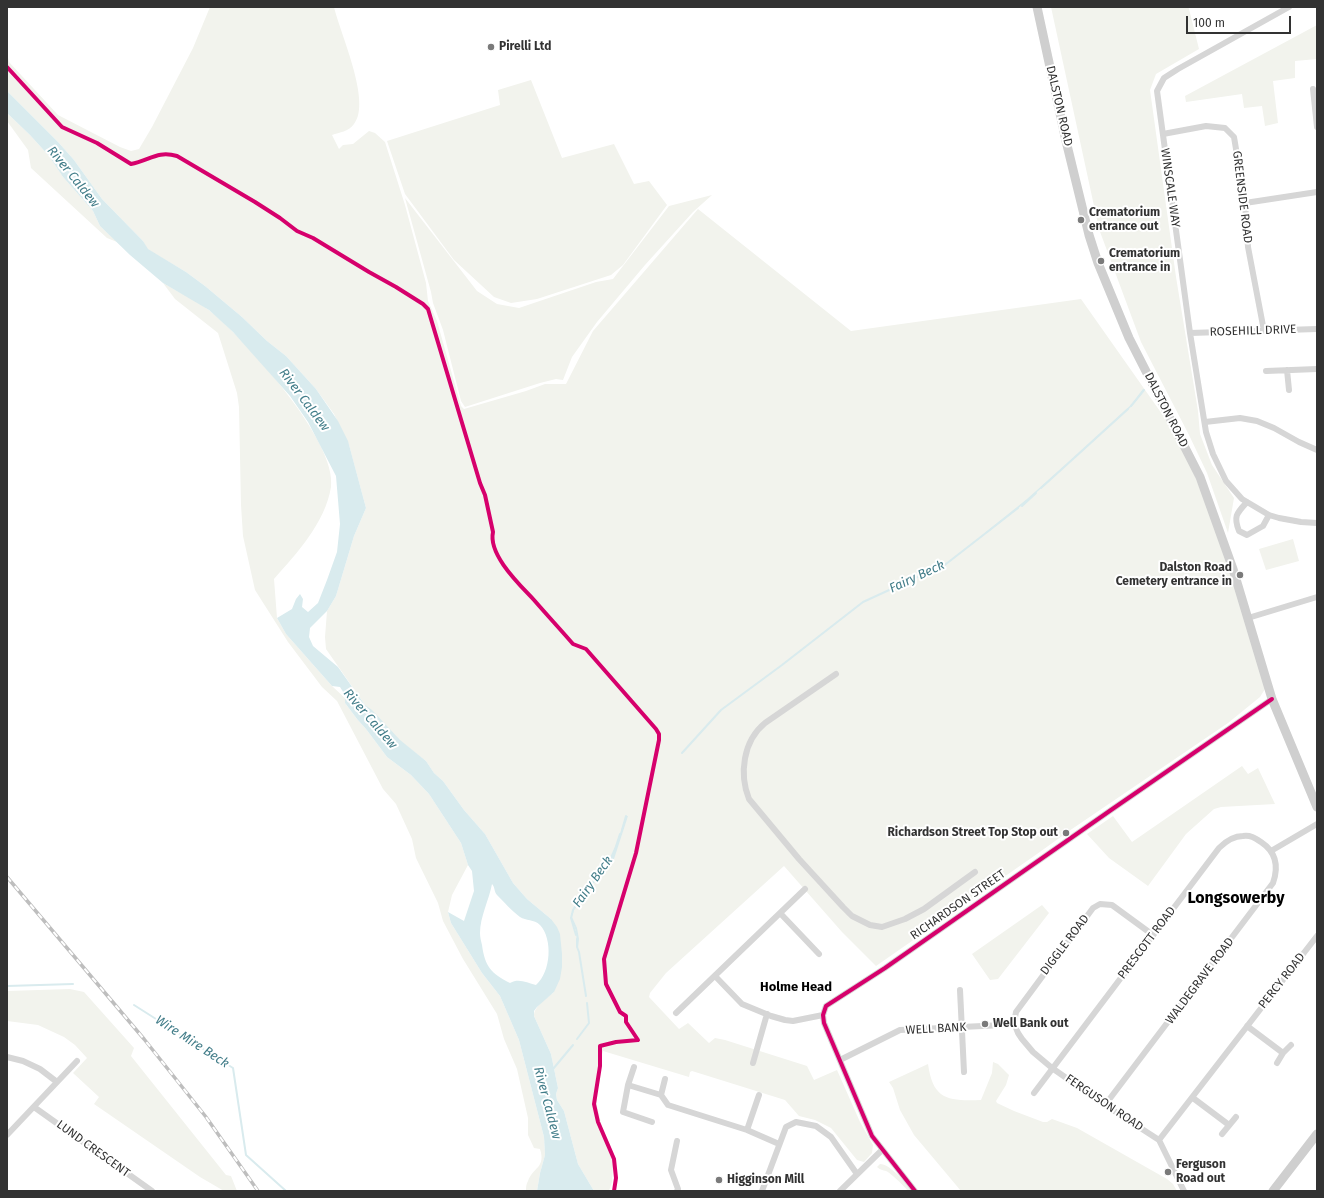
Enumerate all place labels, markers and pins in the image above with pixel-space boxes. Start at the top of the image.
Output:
place label: Pirelli Ltd [499,40,551,54]
marker: Pirelli Ltd [486,42,496,52]
place label: Crematorium entrance out [1089,206,1160,234]
marker: Crematorium entrance out [1076,215,1086,225]
place label: Crematorium entrance in [1109,247,1180,275]
marker: Crematorium entrance in [1096,256,1106,266]
place label: Dalston Road Cemetery entrance in [1116,561,1232,589]
marker: Dalston Road Cemetery entrance in [1235,570,1245,580]
place label: Richardson Street Top Stop out [887,826,1058,840]
marker: Richardson Street Top Stop out [1061,828,1071,838]
place label: Well Bank out [993,1017,1069,1031]
marker: Well Bank out [980,1019,990,1029]
place label: Ferguson Road out [1176,1158,1226,1186]
marker: Ferguson Road out [1163,1167,1173,1177]
place label: Higginson Mill [727,1173,804,1187]
marker: Higginson Mill [714,1175,724,1185]

